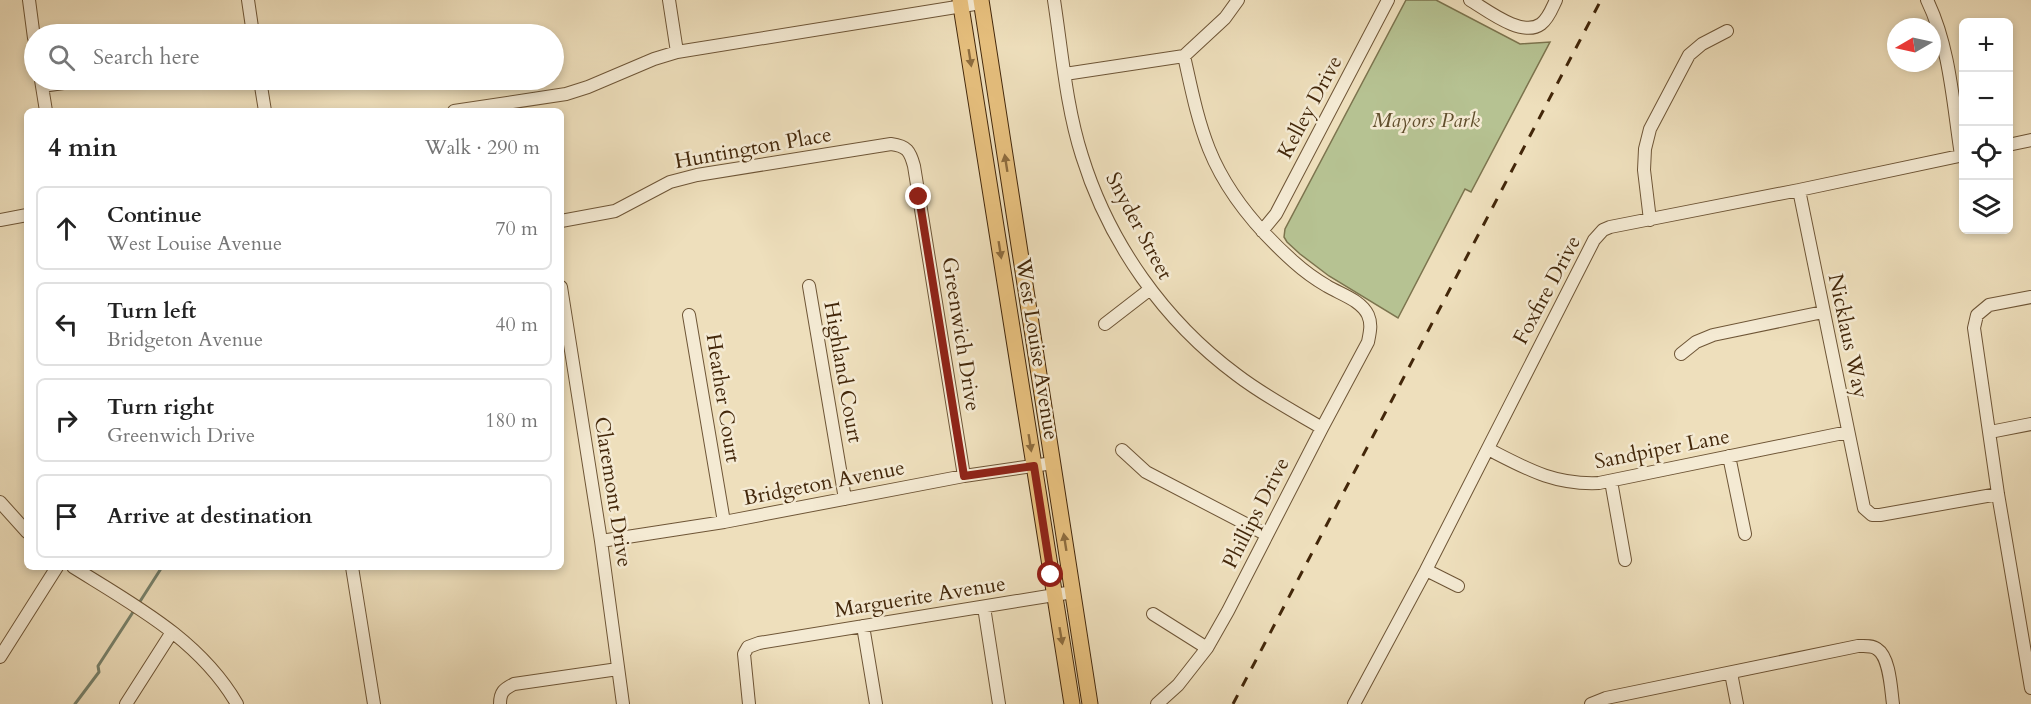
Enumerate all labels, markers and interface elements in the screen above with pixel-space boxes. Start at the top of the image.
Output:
north arrow [1887,18,1941,72]
map controls [1959,18,2013,234]
button: + [1959,18,2013,72]
search box [24,24,564,90]
icon: search [45,41,78,74]
text: Search here [93,42,200,72]
one-way arrow [965,48,974,67]
street label: Kelley Drive [1271,50,1349,164]
button: − [1959,72,2013,126]
park label: Mayors Park [1372,106,1480,135]
street label: Huntington Place [672,120,834,176]
button: locate [1959,126,2013,180]
text: 4 min [48,130,117,165]
text: Walk · 290 m [425,134,540,161]
one-way arrow [1001,153,1010,172]
street label: Snyder Street [1098,167,1180,285]
button: layers [1959,180,2013,234]
route end [905,183,931,209]
text: Continue [107,200,202,230]
icon: ahead [50,212,83,245]
text: 70 m [495,215,538,242]
text: West Louise Avenue [107,230,282,257]
street label: Foxfire Drive [1506,231,1588,349]
one-way arrow [996,241,1005,260]
street label: Greenwich Drive [935,255,987,413]
street label: West Louise Avenue [1008,255,1066,442]
street label: Nicklaus Way [1821,271,1875,401]
text: Turn left [107,296,196,326]
street label: Highland Court [816,299,870,445]
icon: left [50,308,83,341]
text: 40 m [495,311,538,338]
text: Bridgeton Avenue [107,326,263,353]
street label: Heather Court [698,331,748,465]
text: Turn right [107,392,214,422]
icon: right [50,404,83,437]
text: 180 m [485,407,538,434]
street label: Claremont Drive [587,415,639,569]
text: Greenwich Drive [107,422,255,449]
street label: Sandpiper Lane [1592,422,1732,476]
one-way arrow [1026,434,1035,453]
street label: Phillips Drive [1216,452,1296,574]
street label: Bridgeton Avenue [741,453,907,513]
icon: arrive [50,500,83,533]
text: Arrive at destination [107,501,312,531]
one-way arrow [1061,533,1070,552]
route start [1037,561,1063,587]
street label: Marguerite Avenue [832,569,1008,625]
one-way arrow [1056,626,1065,645]

